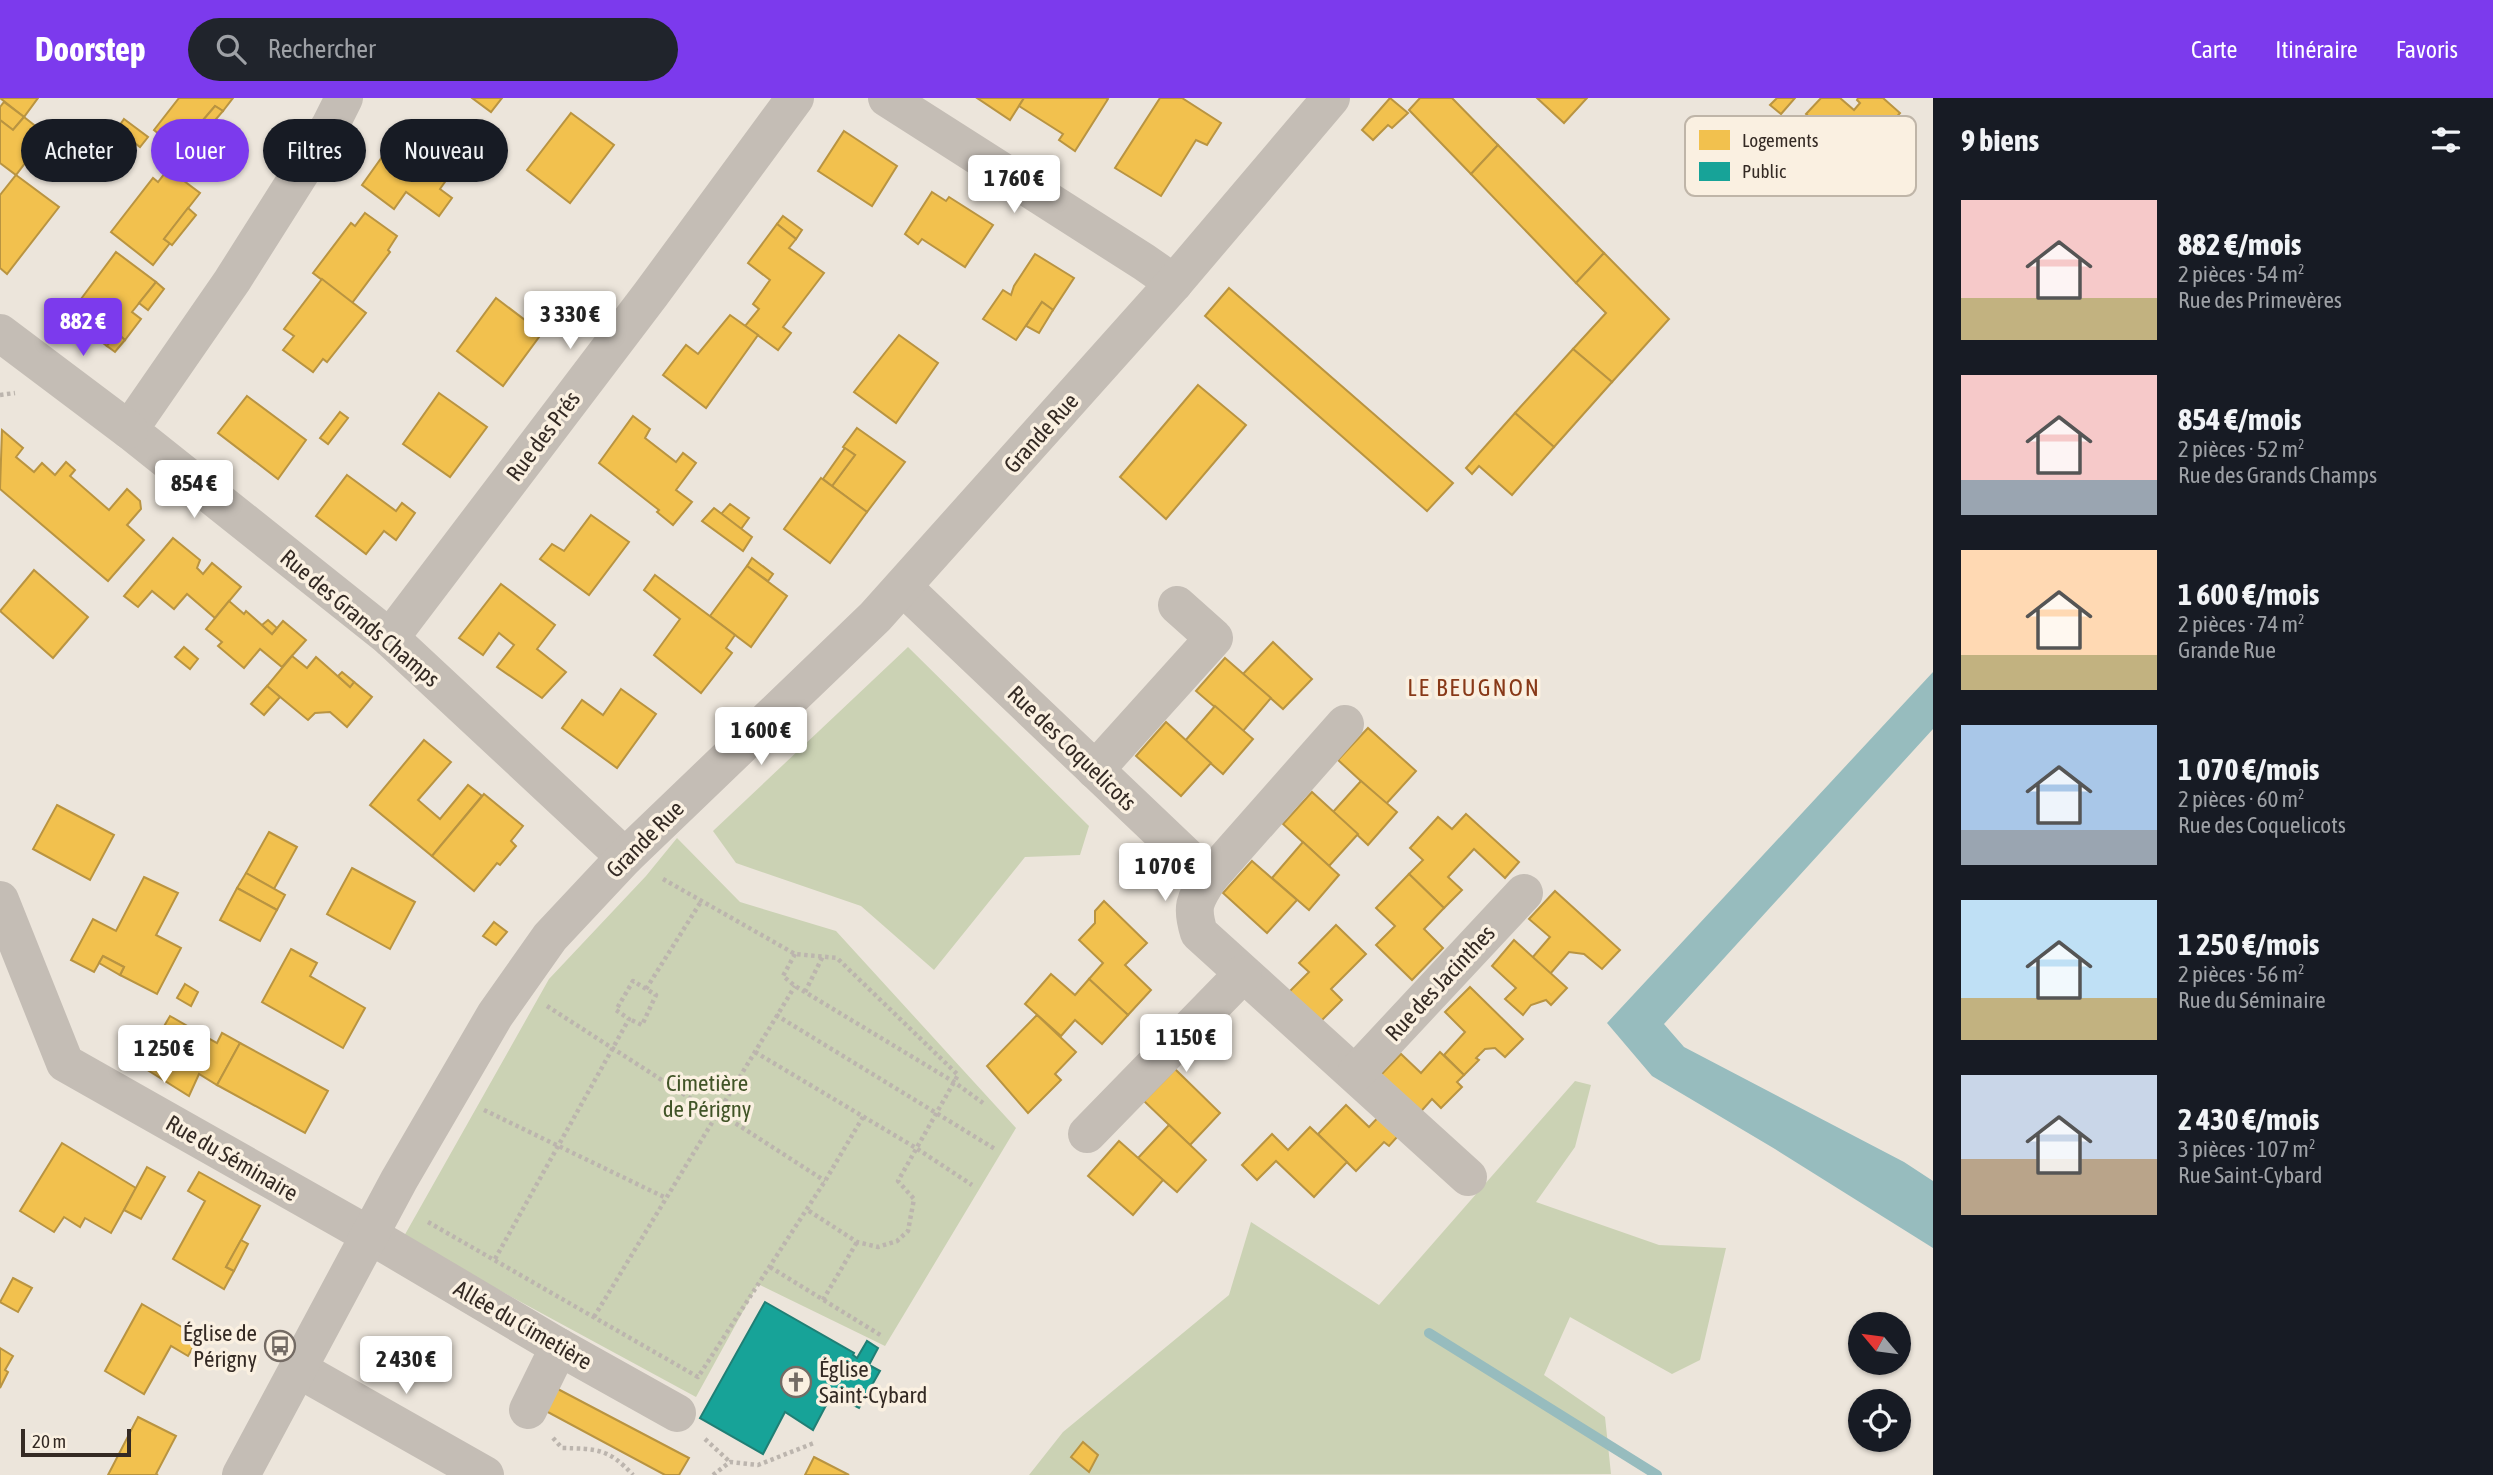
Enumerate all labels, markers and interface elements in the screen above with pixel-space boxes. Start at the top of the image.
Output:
search box [188,18,678,81]
text: Doorstep [35,30,146,68]
icon: search [212,30,250,68]
text: Rechercher [268,34,376,64]
text: Carte [2191,36,2237,63]
text: Itinéraire [2275,36,2358,63]
text: Favoris [2396,36,2458,63]
legend [1685,116,1916,196]
chip: Acheter [21,119,137,182]
chip: Louer [151,119,249,182]
chip: Filtres [263,119,366,182]
chip: Nouveau [380,119,508,182]
icon: filters [2427,121,2465,159]
text: 9 biens [1961,123,2039,157]
text: Logements [1742,129,1819,151]
pin: 1 760 € [949,156,1079,215]
text: Public [1742,160,1787,182]
text: 1 760 € [984,165,1044,191]
text: 882 €/mois [2178,227,2301,261]
icon: home [2017,228,2101,312]
text: 2 pièces · 54 m² [2178,261,2305,287]
text: Rue des Primevères [2178,287,2342,313]
pin: 3 330 € [505,292,635,351]
pin: 882 € [34,299,132,358]
text: 3 330 € [540,301,600,327]
text: 882 € [60,308,106,334]
street label: Rue des Prés [501,386,585,486]
street label: Grande Rue [999,388,1083,478]
text: 854 €/mois [2178,402,2301,436]
icon: home [2017,403,2101,487]
text: 2 pièces · 52 m² [2178,436,2305,462]
pin: 854 € [145,460,243,520]
text: Rue des Grands Champs [2178,462,2377,488]
text: 854 € [171,470,217,496]
street label: Rue des Grands Champs [275,544,445,692]
text: 1 600 €/mois [2178,577,2319,611]
icon: home [2017,578,2101,662]
text: 2 pièces · 74 m² [2178,611,2305,637]
text: Grande Rue [2178,637,2276,663]
district label: LE BEUGNON [1407,674,1541,701]
street label: Rue des Coquelicots [1003,680,1141,816]
pin: 1 600 € [696,708,826,767]
text: 1 600 € [731,717,791,743]
text: 1 070 €/mois [2178,752,2319,786]
icon: home [2017,753,2101,837]
text: 2 pièces · 60 m² [2178,786,2305,812]
street label: Grande Rue [601,795,689,883]
text: Rue des Coquelicots [2178,812,2346,838]
pin: 1 070 € [1100,844,1230,903]
text: 1 070 € [1135,853,1195,879]
street label: Rue des Jacinthes [1380,920,1500,1046]
text: 1 250 €/mois [2178,927,2319,961]
icon: home [2017,928,2101,1012]
text: 2 pièces · 56 m² [2178,961,2305,987]
text: Rue du Séminaire [2178,987,2326,1013]
pin: 1 150 € [1121,1014,1251,1074]
text: 1 150 € [1156,1024,1216,1050]
pin: 1 250 € [99,1026,229,1085]
text: 1 250 € [134,1035,194,1061]
park label: Cimetière de Périgny [663,1070,751,1122]
text: 2 430 €/mois [2178,1102,2319,1136]
icon: home [2017,1103,2101,1187]
street label: Rue du Séminaire [162,1110,302,1206]
text: 3 pièces · 107 m² [2178,1136,2315,1162]
text: Rue Saint-Cybard [2178,1162,2323,1188]
street label: Allée du Cimetière [450,1275,596,1375]
north arrow [1848,1312,1911,1376]
map controls [1848,1312,1911,1452]
place label: Église de Périgny [183,1320,257,1372]
bus stop icon: Église de Périgny [263,1329,297,1363]
pin: 2 430 € [341,1336,471,1396]
text: 2 430 € [376,1346,436,1372]
place label: Église Saint-Cybard [819,1356,927,1408]
church icon: Église Saint-Cybard [779,1365,813,1399]
button: locate [1848,1389,1911,1452]
scale bar [21,1426,131,1458]
text: 20 m [32,1430,66,1452]

